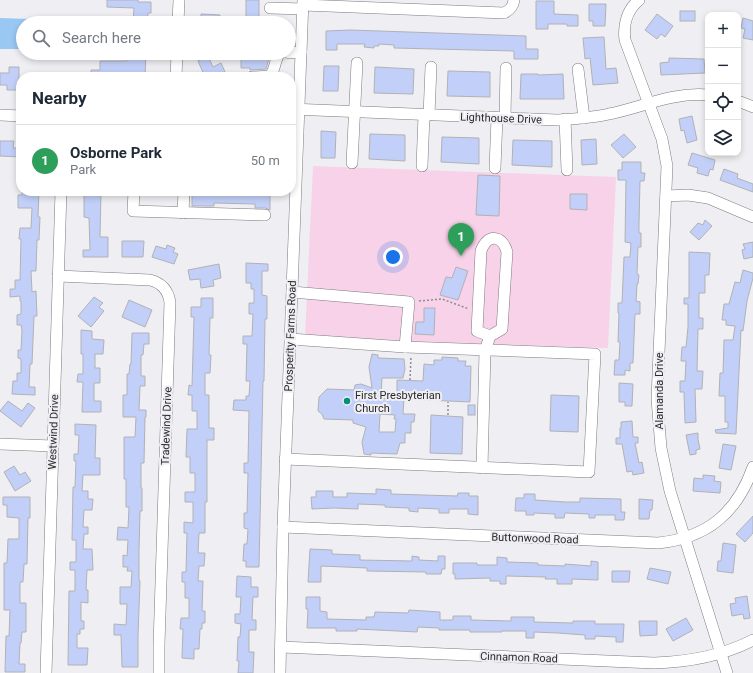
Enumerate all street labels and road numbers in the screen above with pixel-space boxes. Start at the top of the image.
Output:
street label: Lighthouse Drive [460,111,542,126]
street label: Prosperity Farms Road [282,280,299,392]
street label: Alamanda Drive [653,352,666,430]
street label: Tradewind Drive [159,386,174,465]
street label: Westwind Drive [46,394,61,470]
street label: Buttonwood Road [491,530,579,547]
street label: Cinnamon Road [480,650,558,665]

